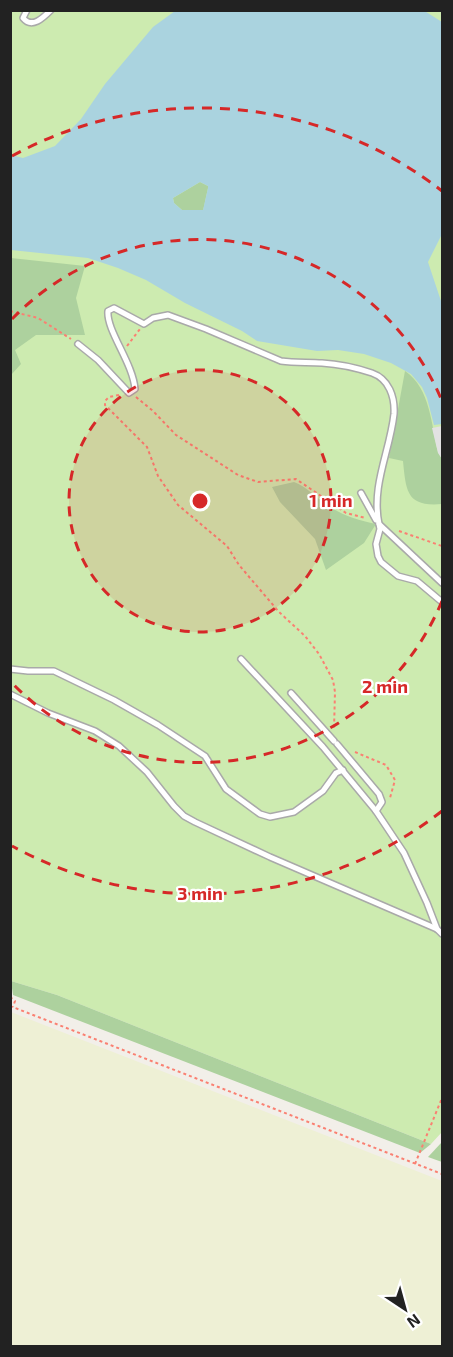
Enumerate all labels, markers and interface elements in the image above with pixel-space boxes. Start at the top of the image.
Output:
text: 1 min [309,489,353,511]
centre of rings [190,491,210,511]
text: 2 min [362,675,408,697]
text: 3 min [177,882,223,904]
north arrow [375,1279,435,1339]
text: N [404,1310,424,1333]

